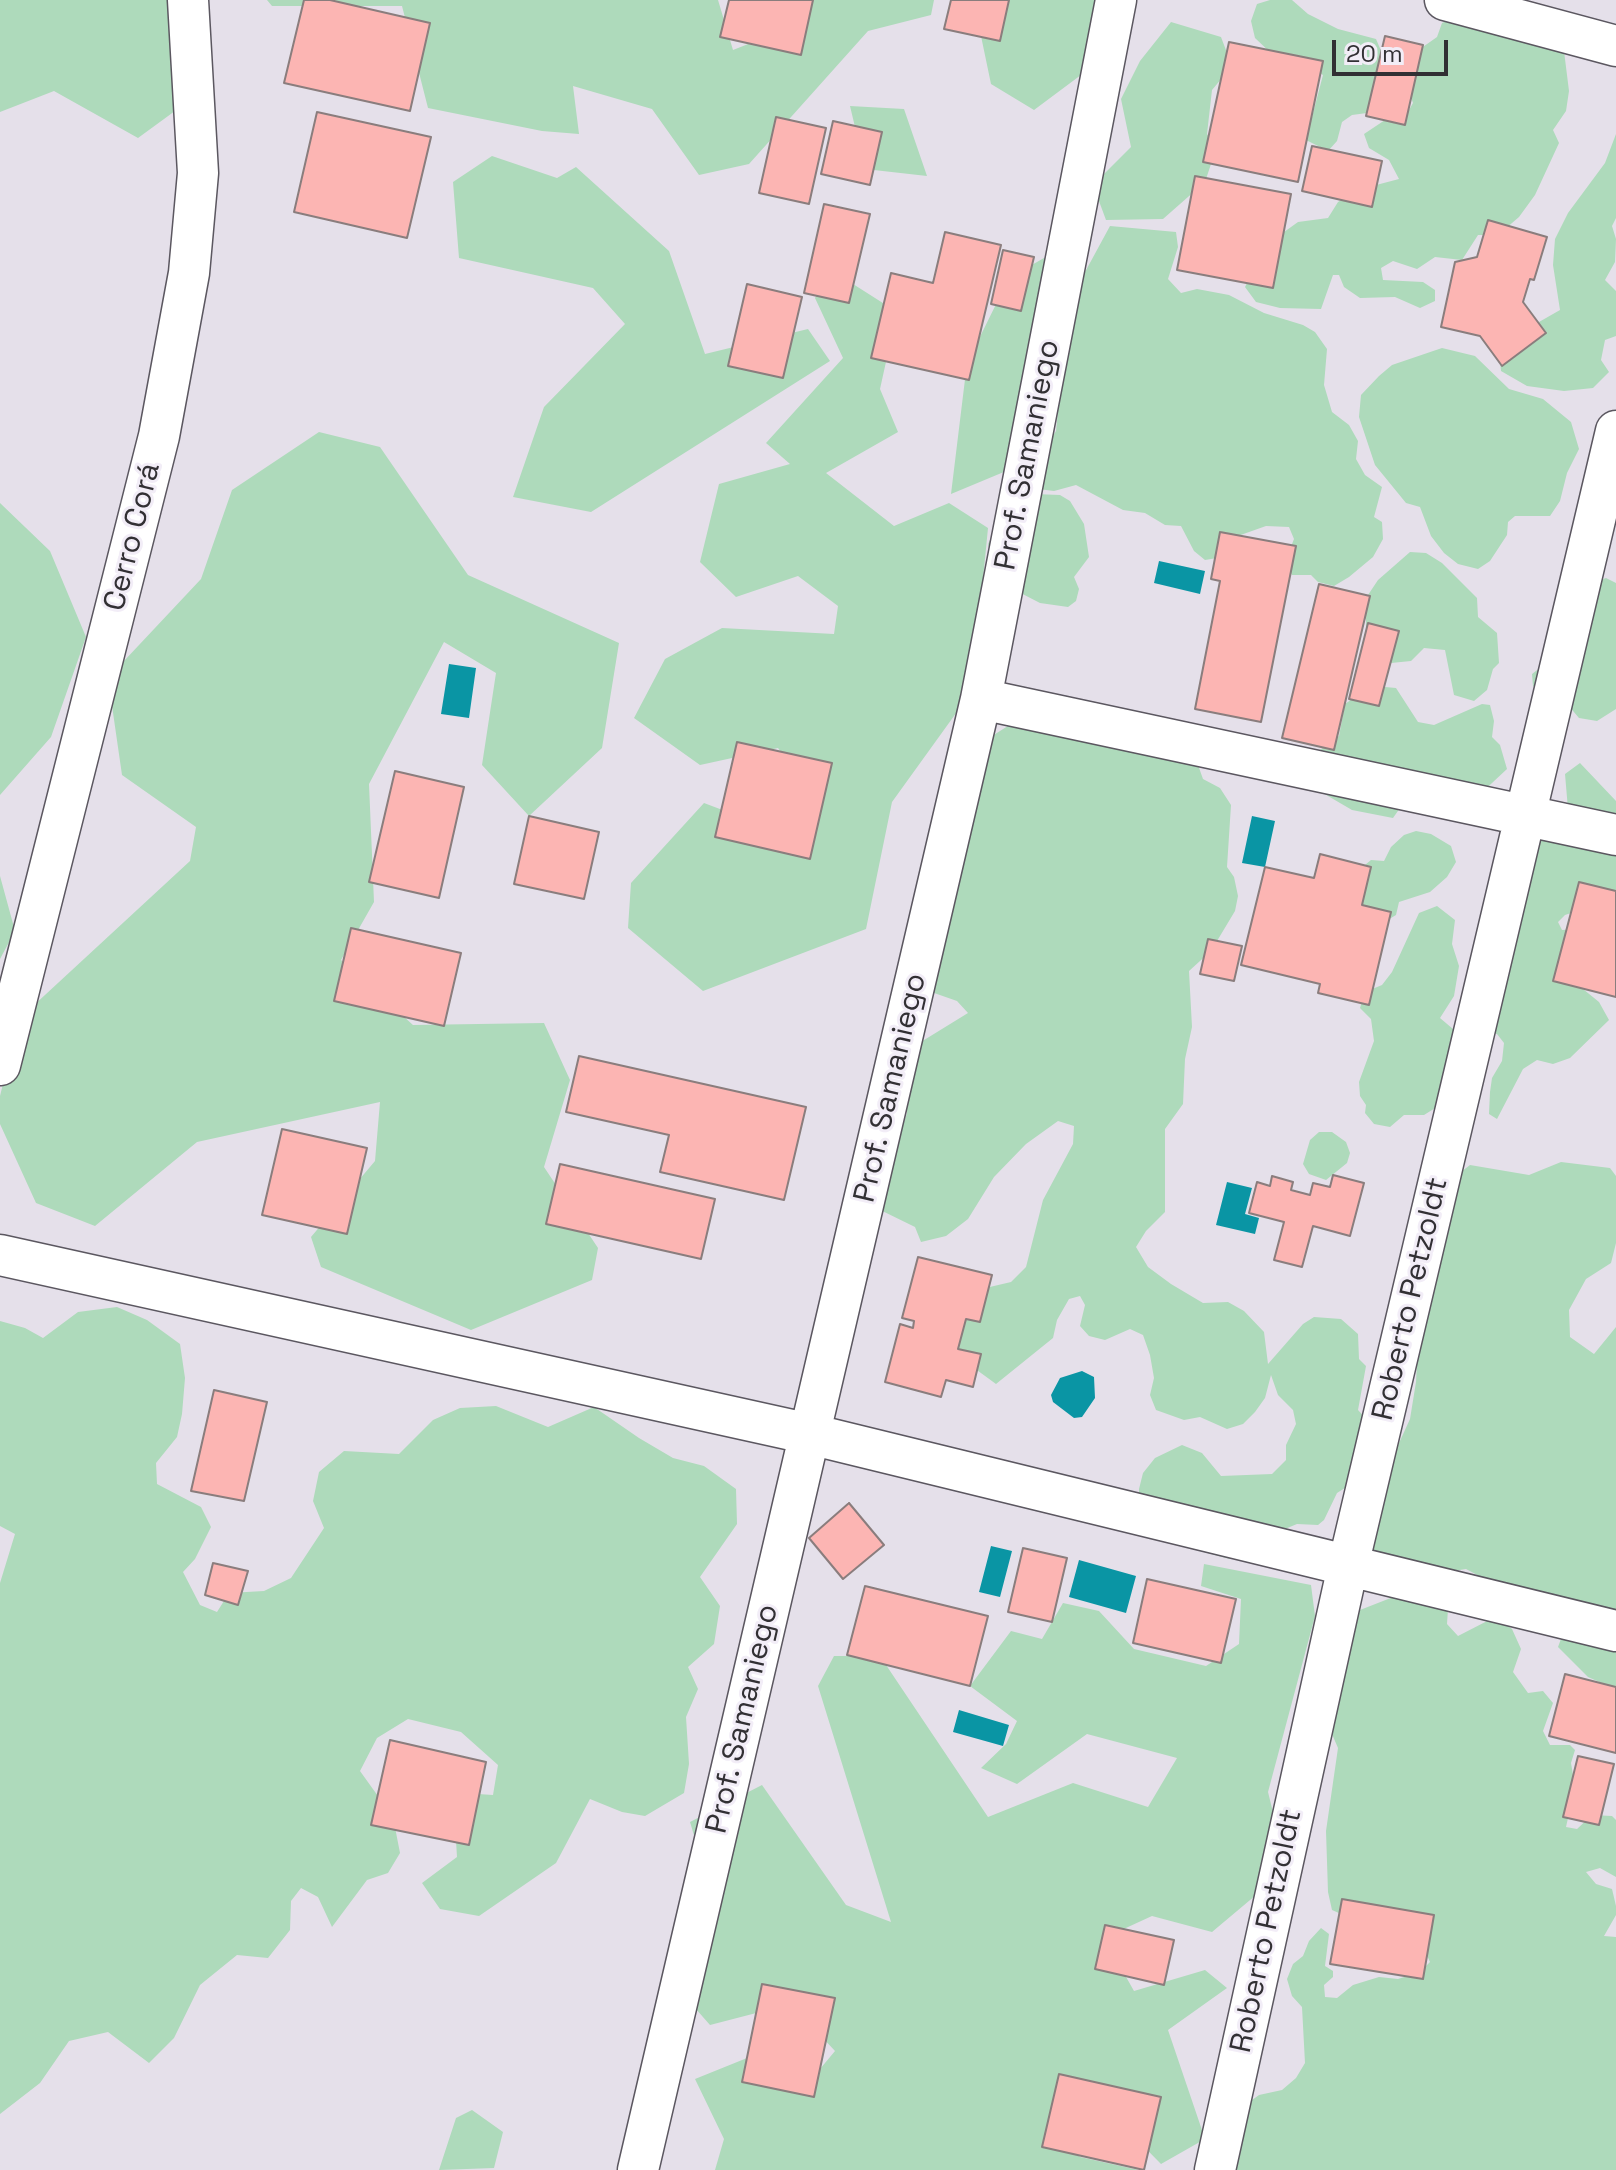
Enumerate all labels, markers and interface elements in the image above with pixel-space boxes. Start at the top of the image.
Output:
scale bar [1336,24,1452,74]
text: 20 m [1346,38,1403,69]
street label: Prof. Samaniego [988,337,1068,573]
street label: Cerro Corá [97,459,169,615]
street label: Prof. Samaniego [847,970,935,1206]
street label: Roberto Petzoldt [1366,1174,1456,1424]
street label: Prof. Samaniego [699,1601,787,1837]
street label: Roberto Petzoldt [1224,1806,1310,2056]

